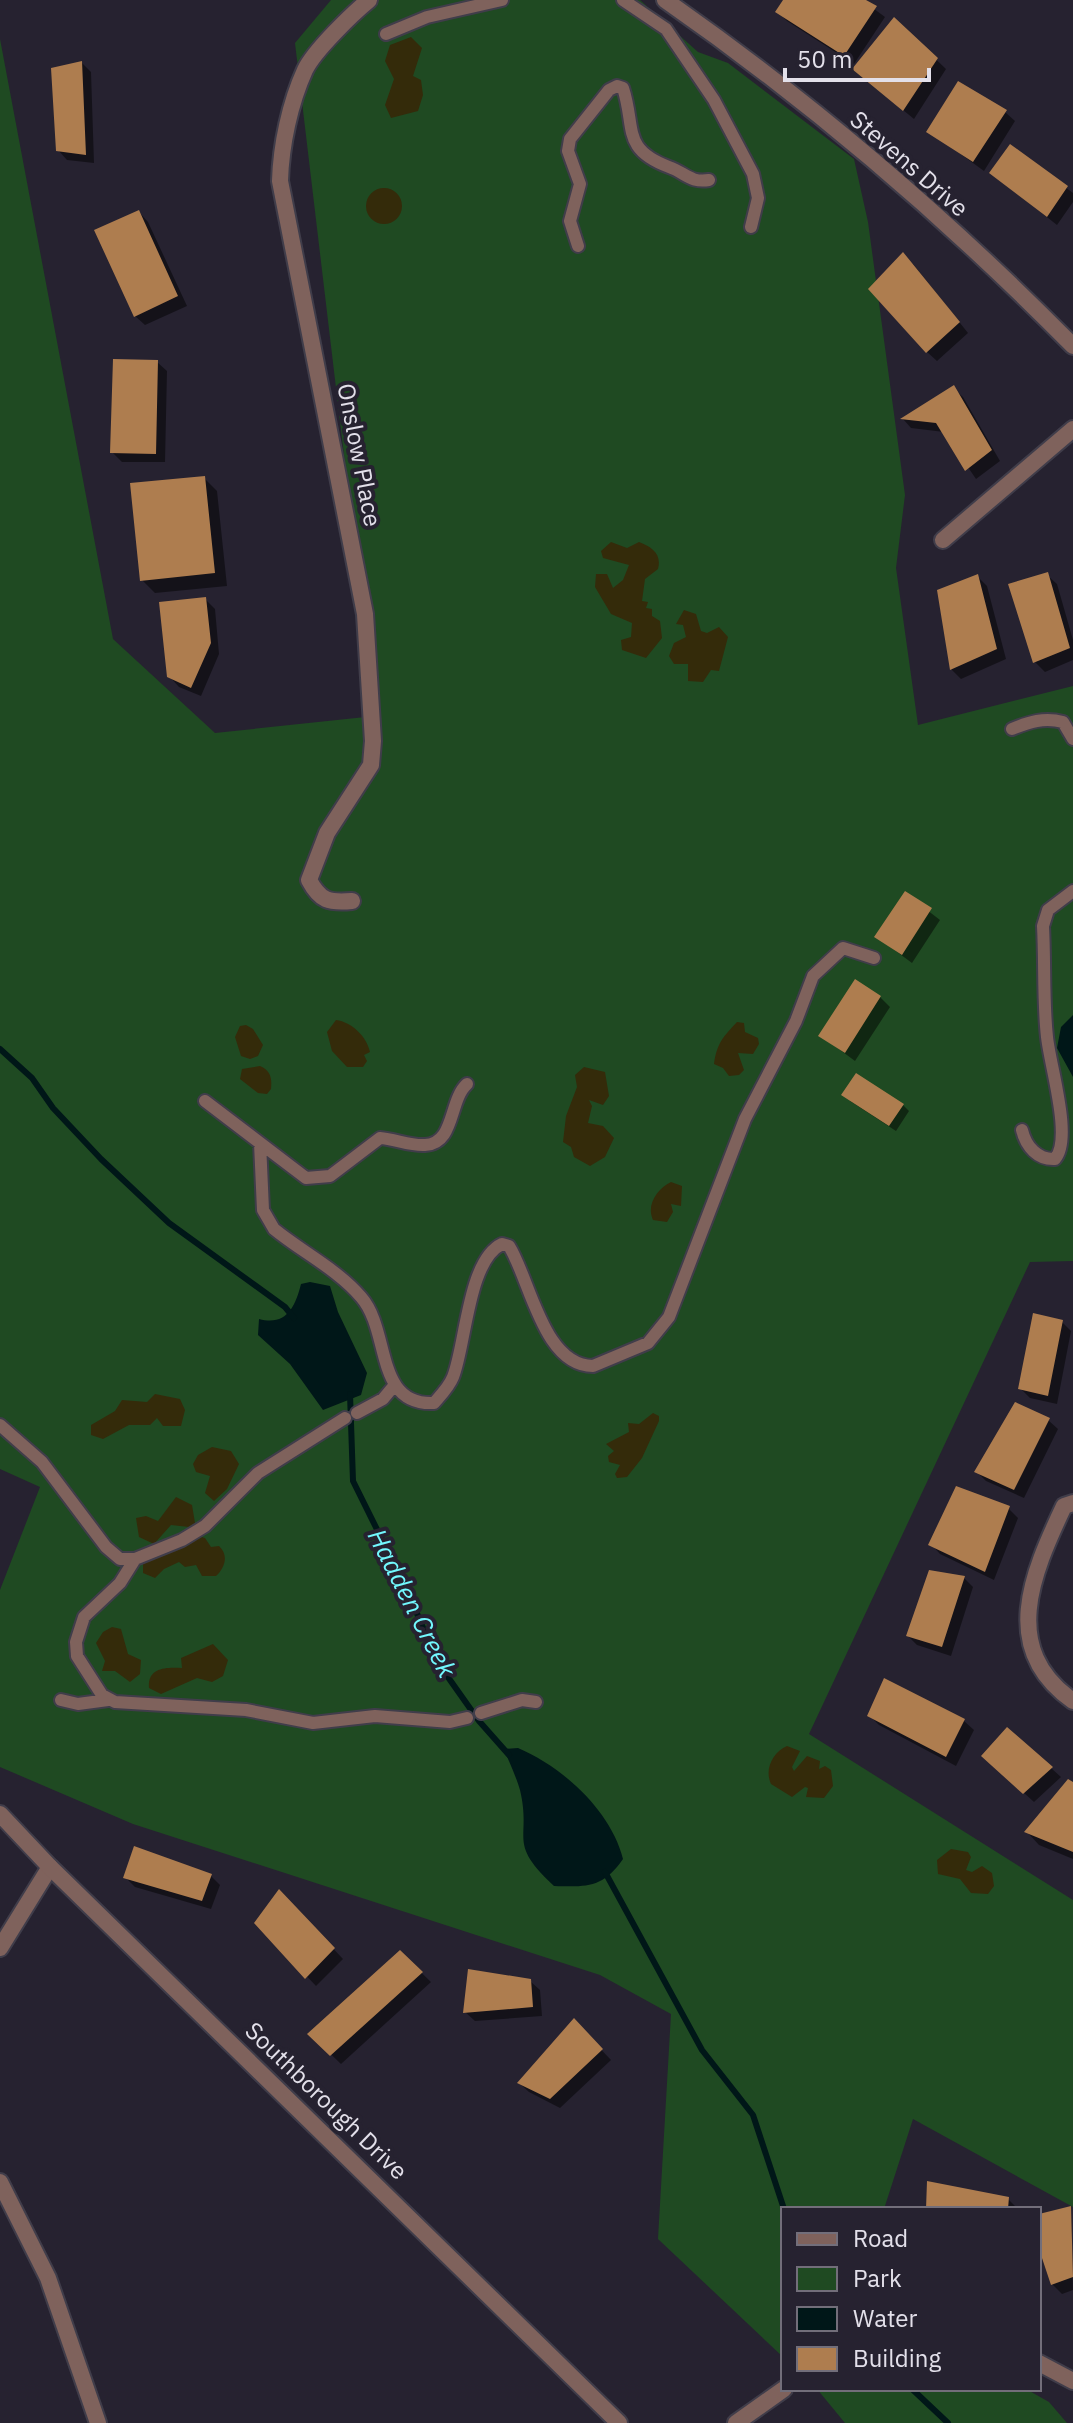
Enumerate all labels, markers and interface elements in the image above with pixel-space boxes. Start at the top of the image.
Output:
scale bar [785,32,929,82]
text: 50 m [797,43,852,75]
street label: Stevens Drive [844,103,976,223]
street label: Onslow Place [330,380,390,529]
water label: Hadden Creek [361,1522,465,1683]
street label: Southborough Drive [239,2014,415,2186]
legend [781,2207,1041,2391]
text: Road [853,2222,908,2254]
text: Park [853,2262,902,2294]
text: Water [853,2302,917,2334]
text: Building [853,2342,941,2374]

